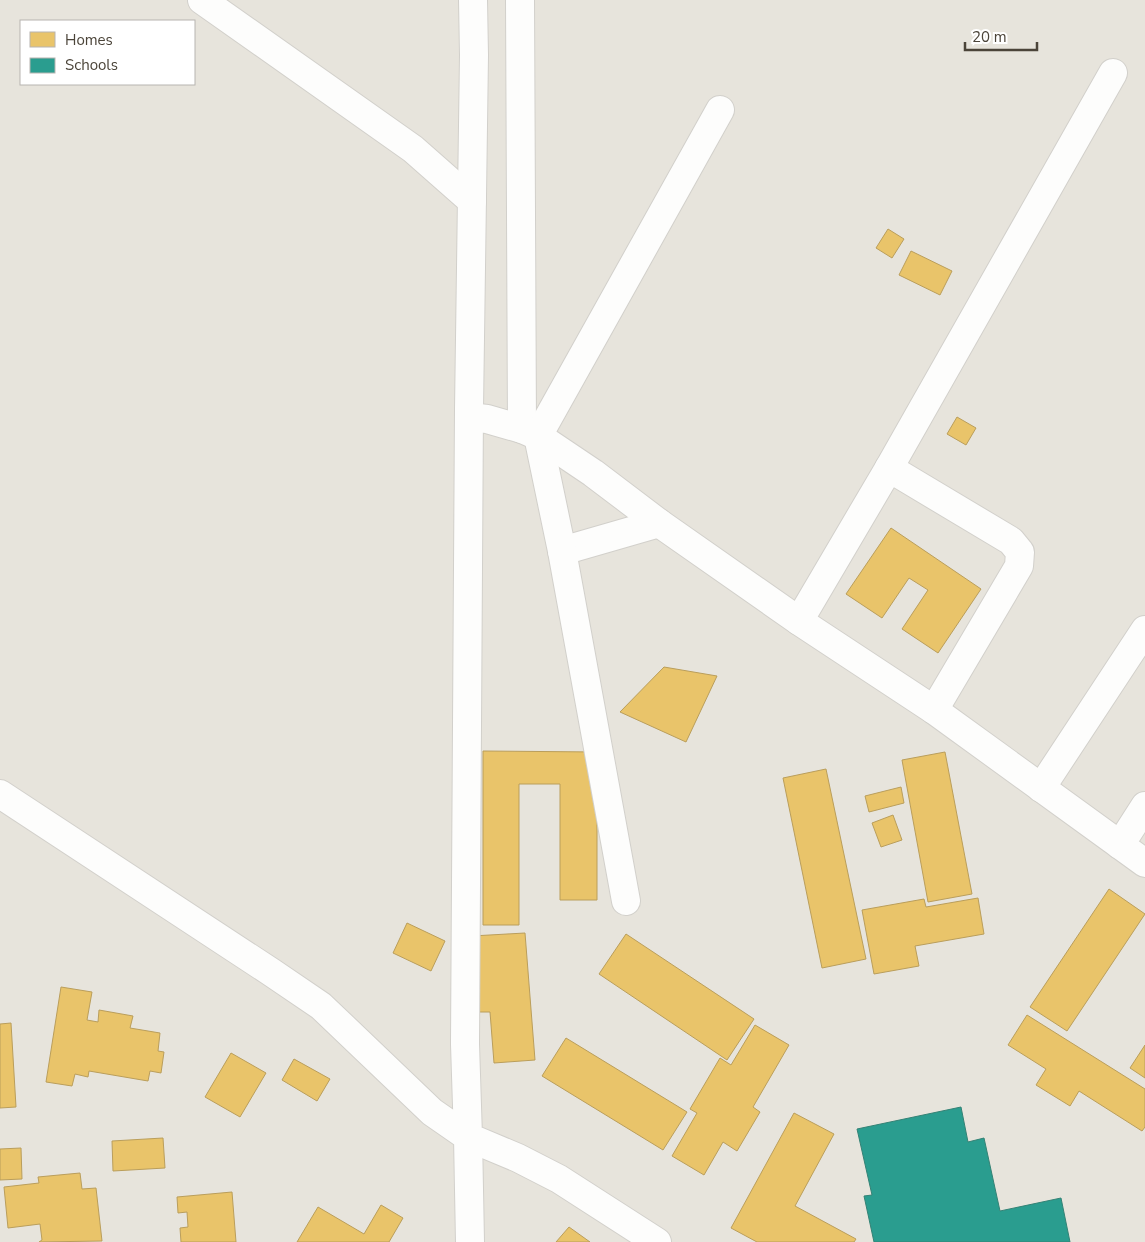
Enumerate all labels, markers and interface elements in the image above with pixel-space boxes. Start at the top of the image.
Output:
legend [20,20,195,85]
scale bar [965,20,1038,52]
text: 20 m [972,27,1007,47]
text: Homes [65,30,113,50]
text: Schools [65,55,118,75]

